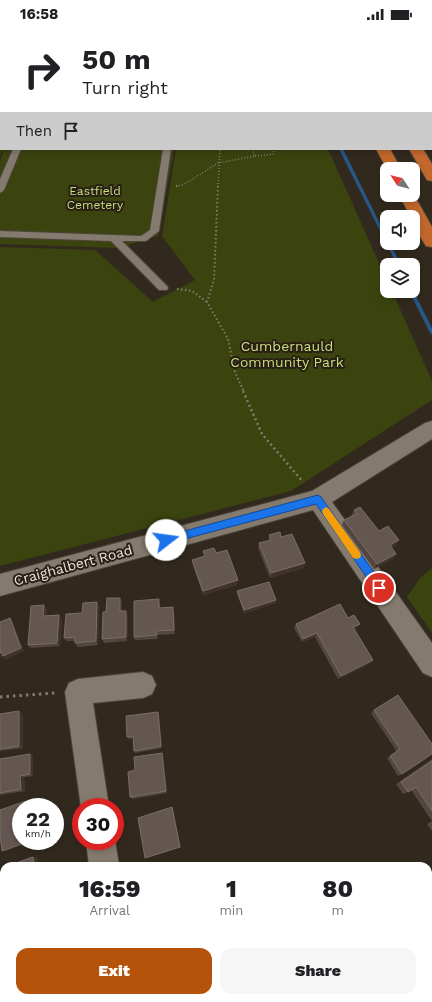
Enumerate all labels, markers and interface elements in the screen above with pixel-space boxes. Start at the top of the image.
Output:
text: 16:58 [20,5,58,23]
text: 50 m [82,43,151,76]
icon: right [16,44,68,96]
text: Turn right [82,77,168,98]
icon: arrive [60,120,82,142]
text: Then [16,122,52,140]
north arrow [380,162,420,202]
map controls [380,162,420,298]
park label: Eastfield Cemetery [67,184,124,212]
button: sound [380,210,420,250]
button: layers [380,258,420,298]
park label: Cumbernauld Community Park [230,338,344,370]
position arrow [145,519,187,561]
street label: Craighalbert Road [12,541,134,589]
pin [362,571,396,605]
icon: arrive [368,577,390,599]
speed limit sign: 30 [72,798,124,850]
text: 22 [26,807,50,831]
text: km/h [25,828,51,839]
text: 16:59 [79,875,141,903]
text: 1 [226,875,237,903]
text: 80 [322,875,353,903]
text: Arrival [89,903,130,918]
text: min [219,903,243,918]
text: m [331,903,344,918]
button: Exit [16,948,212,994]
button: Share [220,948,416,994]

